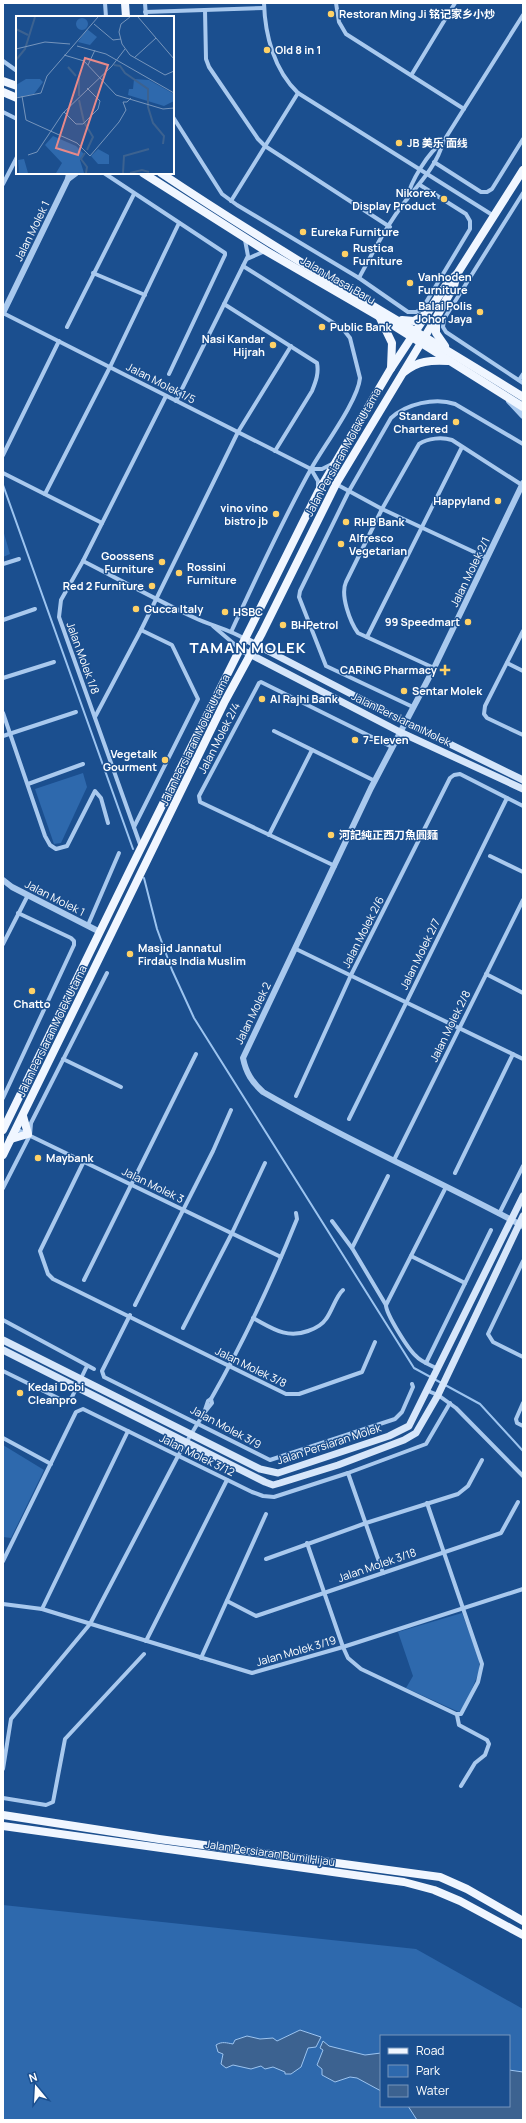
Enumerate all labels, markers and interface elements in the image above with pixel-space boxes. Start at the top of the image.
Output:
place label: Restoran Ming Ji 铭记家乡小炒 [339,6,495,21]
marker: Restoran Ming Ji 铭记家乡小炒 [326,9,336,19]
inset map [16,16,174,174]
place label: Old 8 in 1 [275,42,321,57]
marker: Old 8 in 1 [262,45,272,55]
place label: JB 美乐 面线 [407,135,468,150]
marker: JB 美乐 面线 [394,138,404,148]
place label: Nikorex Display Product [352,185,436,213]
marker: Nikorex Display Product [439,194,449,204]
street label: Jalan Molek 1 [10,198,53,263]
place label: Eureka Furniture [311,224,400,239]
marker: Eureka Furniture [298,227,308,237]
place label: Rustica Furniture [353,240,403,268]
marker: Rustica Furniture [340,249,350,259]
street label: Jalan Masai Baru [298,252,378,307]
place label: Vanhoden Furniture [418,269,472,297]
marker: Vanhoden Furniture [405,278,415,288]
place label: Balai Polis Johor Jaya [416,298,472,326]
marker: Balai Polis Johor Jaya [475,307,485,317]
place label: Public Bank [330,319,393,334]
marker: Public Bank [317,322,327,332]
place label: Nasi Kandar Hijrah [202,331,266,359]
marker: Nasi Kandar Hijrah [268,340,278,350]
street label: Jalan Molek 1/5 [124,359,198,406]
street label: Jalan Persiaran Molek Utama [301,385,384,519]
place label: Standard Chartered [393,408,448,436]
marker: Standard Chartered [451,417,461,427]
place label: Happyland [433,493,490,508]
marker: Happyland [493,496,503,506]
place label: vino vino bistro jb [220,500,268,528]
marker: vino vino bistro jb [271,509,281,519]
place label: RHB Bank [354,514,405,529]
marker: RHB Bank [341,517,351,527]
place label: Alfresco Vegetarian [349,530,407,558]
street label: Jalan Molek 2/1 [446,534,493,609]
marker: Alfresco Vegetarian [336,539,346,549]
place label: Goossens Furniture [101,548,154,576]
marker: Goossens Furniture [157,557,167,567]
place label: Rossini Furniture [187,559,237,587]
marker: Rossini Furniture [174,568,184,578]
place label: Red 2 Furniture [63,578,144,593]
marker: Red 2 Furniture [147,581,157,591]
place label: Gucca Italy [144,601,204,616]
marker: Gucca Italy [131,604,141,614]
place label: HSBC [233,604,263,619]
marker: HSBC [220,607,230,617]
place label: 99 Speedmart [385,614,460,629]
place label: BHPetrol [291,617,338,632]
marker: 99 Speedmart [463,617,473,627]
street label: Jalan Molek 1/8 [63,620,104,696]
marker: BHPetrol [278,620,288,630]
district label: TAMAN MOLEK [189,637,307,658]
place label: CARiNG Pharmacy [340,662,438,677]
marker: CARiNG Pharmacy [440,665,450,675]
street label: Jalan Persiaran Molek Utama [156,672,233,808]
place label: Sentar Molek [412,683,483,698]
marker: Sentar Molek [399,686,409,696]
street label: Jalan Persiaran Molek [349,688,454,749]
place label: Al Rajhi Bank [270,691,339,706]
marker: Al Rajhi Bank [257,694,267,704]
street label: Jalan Molek 2/4 [194,700,243,776]
place label: 7-Eleven [363,732,409,747]
marker: 7-Eleven [350,735,360,745]
place label: Vegetalk Gourment [103,746,158,774]
marker: Vegetalk Gourment [160,755,170,765]
place label: 河記純正西刀魚圓麵 [339,827,438,842]
marker: 河記純正西刀魚圓麵 [326,830,336,840]
street label: Jalan Molek 1 [23,876,88,919]
street label: Jalan Molek 2/6 [338,893,387,970]
street label: Jalan Molek 2/7 [396,916,443,992]
place label: Masjid Jannatul Firdaus India Muslim [138,940,246,968]
marker: Masjid Jannatul Firdaus India Muslim [125,949,135,959]
street label: Jalan Persiaran Molek Utama [13,963,90,1099]
street label: Jalan Molek 2 [231,979,274,1046]
marker: Chatto [27,986,37,996]
street label: Jalan Molek 2/8 [426,987,473,1064]
place label: Chatto [13,996,51,1011]
place label: Maybank [46,1150,95,1165]
marker: Maybank [33,1153,43,1163]
street label: Jalan Molek 3 [120,1163,187,1206]
street label: Jalan Molek 3/8 [213,1343,289,1390]
place label: Kedai Dobi Cleanpro [28,1379,84,1407]
marker: Kedai Dobi Cleanpro [15,1388,25,1398]
street label: Jalan Molek 3/9 [188,1402,264,1452]
street label: Jalan Persiaran Molek [275,1419,383,1467]
street label: Jalan Molek 3/12 [157,1430,237,1479]
street label: Jalan Molek 3/18 [336,1544,418,1585]
street label: Jalan Molek 3/19 [254,1632,338,1669]
street label: Jalan Persiaran Bumi Hijau [204,1836,336,1869]
legend [380,2035,510,2107]
text: Road [416,2042,444,2059]
text: Park [416,2062,441,2079]
north arrow [16,2067,56,2107]
text: N [27,2069,39,2085]
text: Water [416,2082,450,2099]

